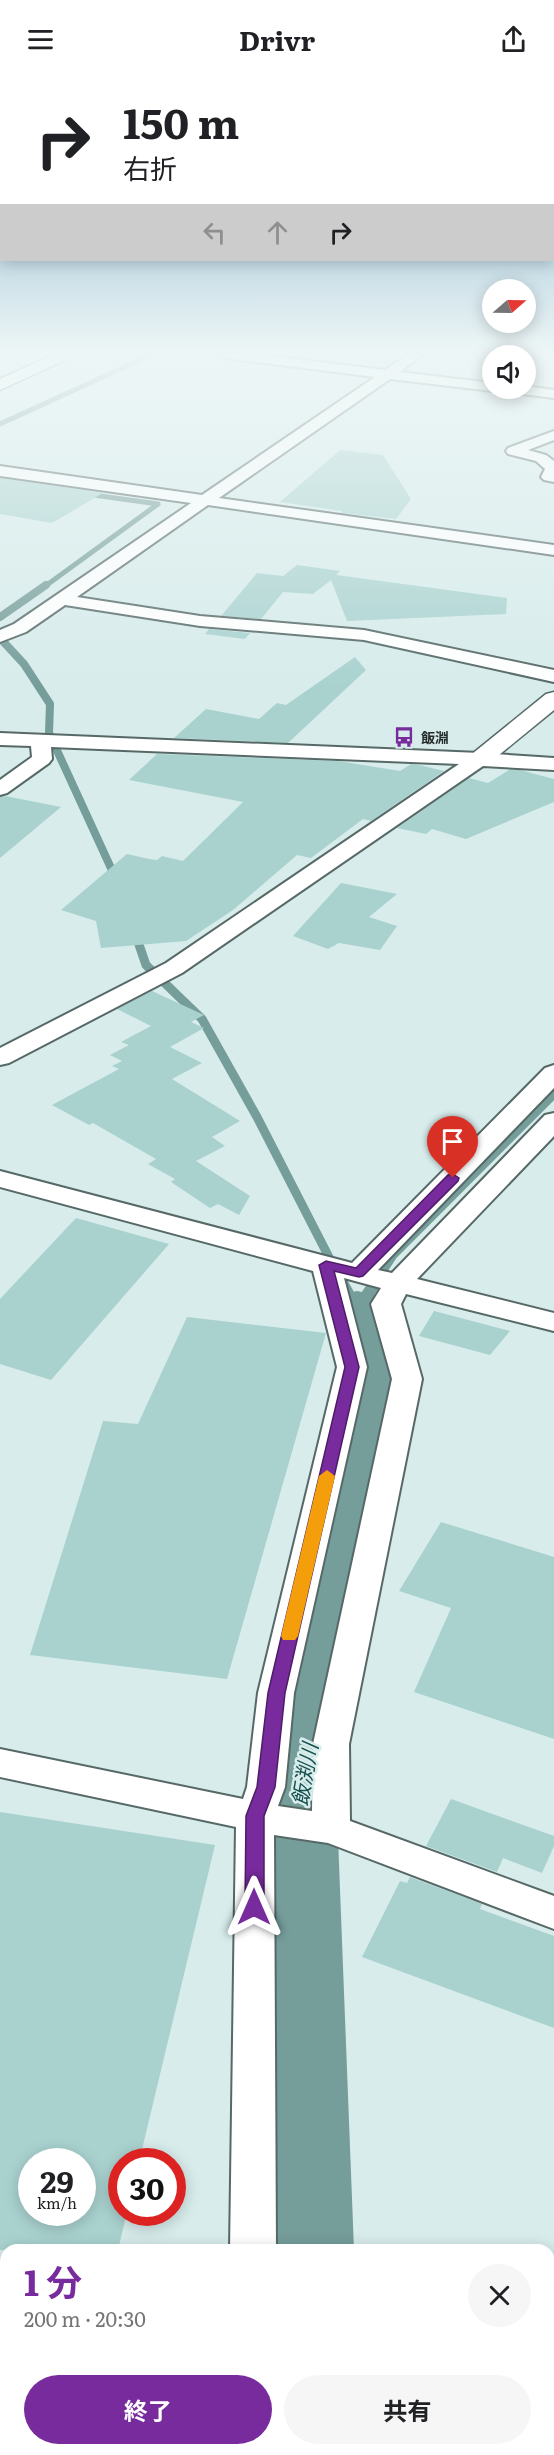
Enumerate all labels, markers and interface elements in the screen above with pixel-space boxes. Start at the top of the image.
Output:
text: Drivr [239,19,315,59]
icon: menu [24,23,57,56]
icon: share [497,23,530,56]
text: 150 m [123,90,239,152]
icon: right [24,102,102,180]
text: 右折 [123,147,177,187]
icon: left [198,216,231,249]
icon: ahead [261,216,294,249]
icon: right [324,216,357,249]
north arrow [482,279,536,333]
map controls [482,279,536,399]
button: sound [482,345,536,399]
bus stop icon: 飯淵 [392,725,416,749]
place label: 飯淵 [421,727,449,747]
pin [427,1116,478,1178]
icon: arrive [436,1125,469,1158]
water label: 飯渕川 [282,1738,324,1808]
position arrow [222,1875,286,1939]
speed limit sign: 30 [108,2148,186,2226]
text: 29 [40,2158,74,2202]
text: km/h [37,2191,77,2214]
text: 1 分 [24,2254,82,2307]
button: close [468,2264,531,2327]
text: 200 m · 20:30 [24,2303,146,2333]
button: 終了 [24,2375,272,2444]
button: 共有 [284,2375,531,2444]

